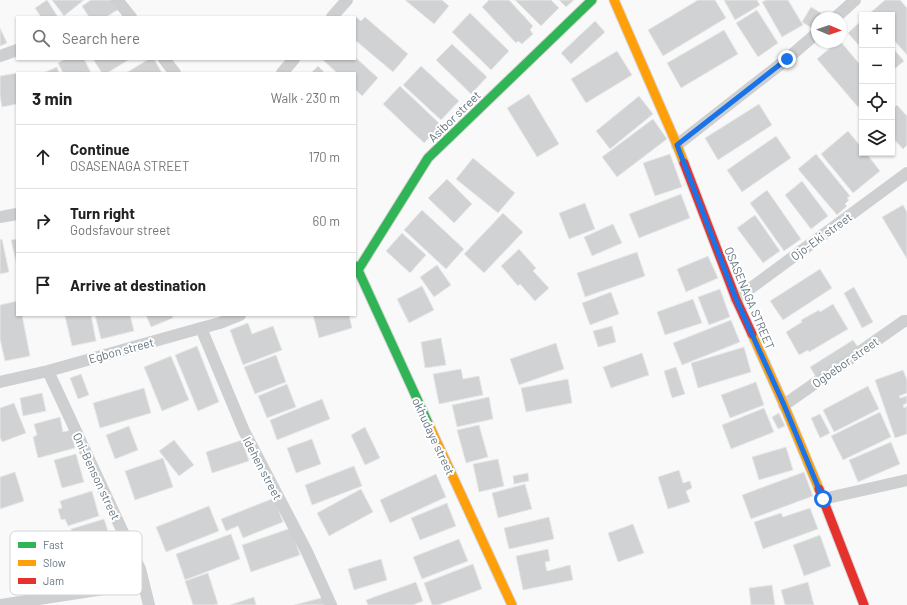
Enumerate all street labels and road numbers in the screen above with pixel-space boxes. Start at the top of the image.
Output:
street label: Asibor street [425,88,483,144]
street label: Ojo-Eki street [788,209,854,263]
street label: OSASENAGA STREET [722,245,778,352]
street label: Ogbebor street [809,334,881,390]
street label: Egbon street [87,335,155,365]
street label: okhudaye street [410,395,458,477]
street label: Oni-Benson street [71,430,123,522]
street label: Idehen street [241,434,285,502]

